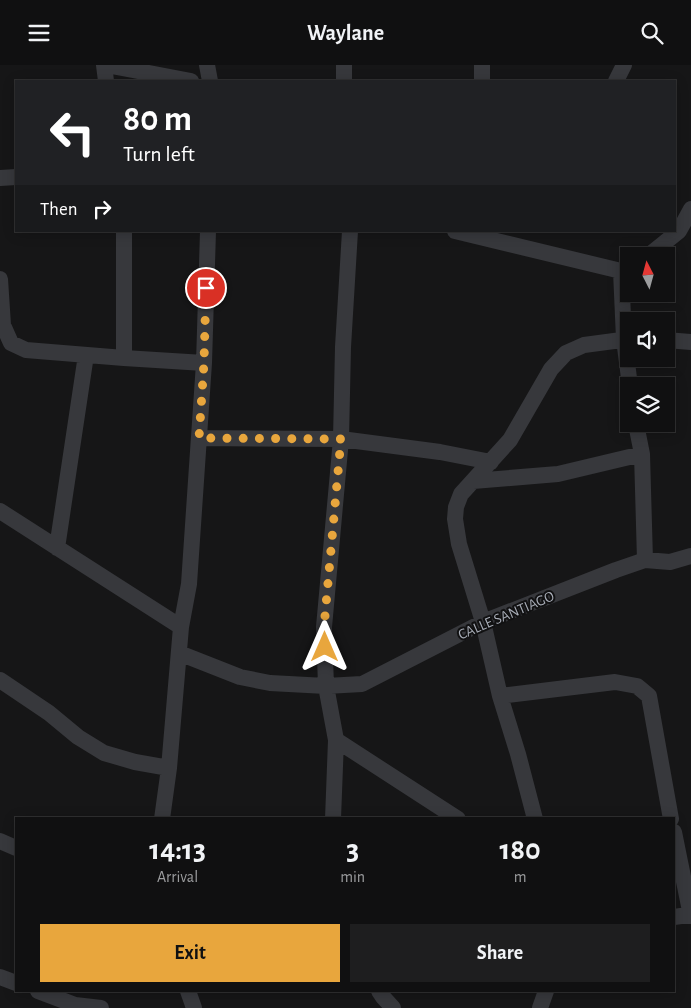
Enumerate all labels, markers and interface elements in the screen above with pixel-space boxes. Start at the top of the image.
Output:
icon: menu [25,19,53,47]
icon: search [638,19,666,47]
text: Waylane [307,22,384,44]
icon: left [40,100,105,165]
text: 80 m [123,102,192,137]
text: Turn left [123,143,195,165]
icon: right [88,195,116,223]
text: Then [40,200,78,219]
north arrow [620,247,675,303]
map controls [620,247,675,432]
pin [185,267,227,309]
icon: arrive [192,274,220,302]
button: sound [620,312,675,367]
button: layers [620,377,675,432]
street label: CALLE SANTIAGO [456,588,556,642]
position arrow [298,620,350,672]
text: 14:13 [149,835,206,865]
text: 3 [346,835,359,865]
text: 180 [499,835,541,865]
text: Arrival [157,869,198,885]
text: min [340,869,365,885]
text: m [514,869,526,885]
button: Exit [40,924,340,982]
button: Share [350,924,650,982]

